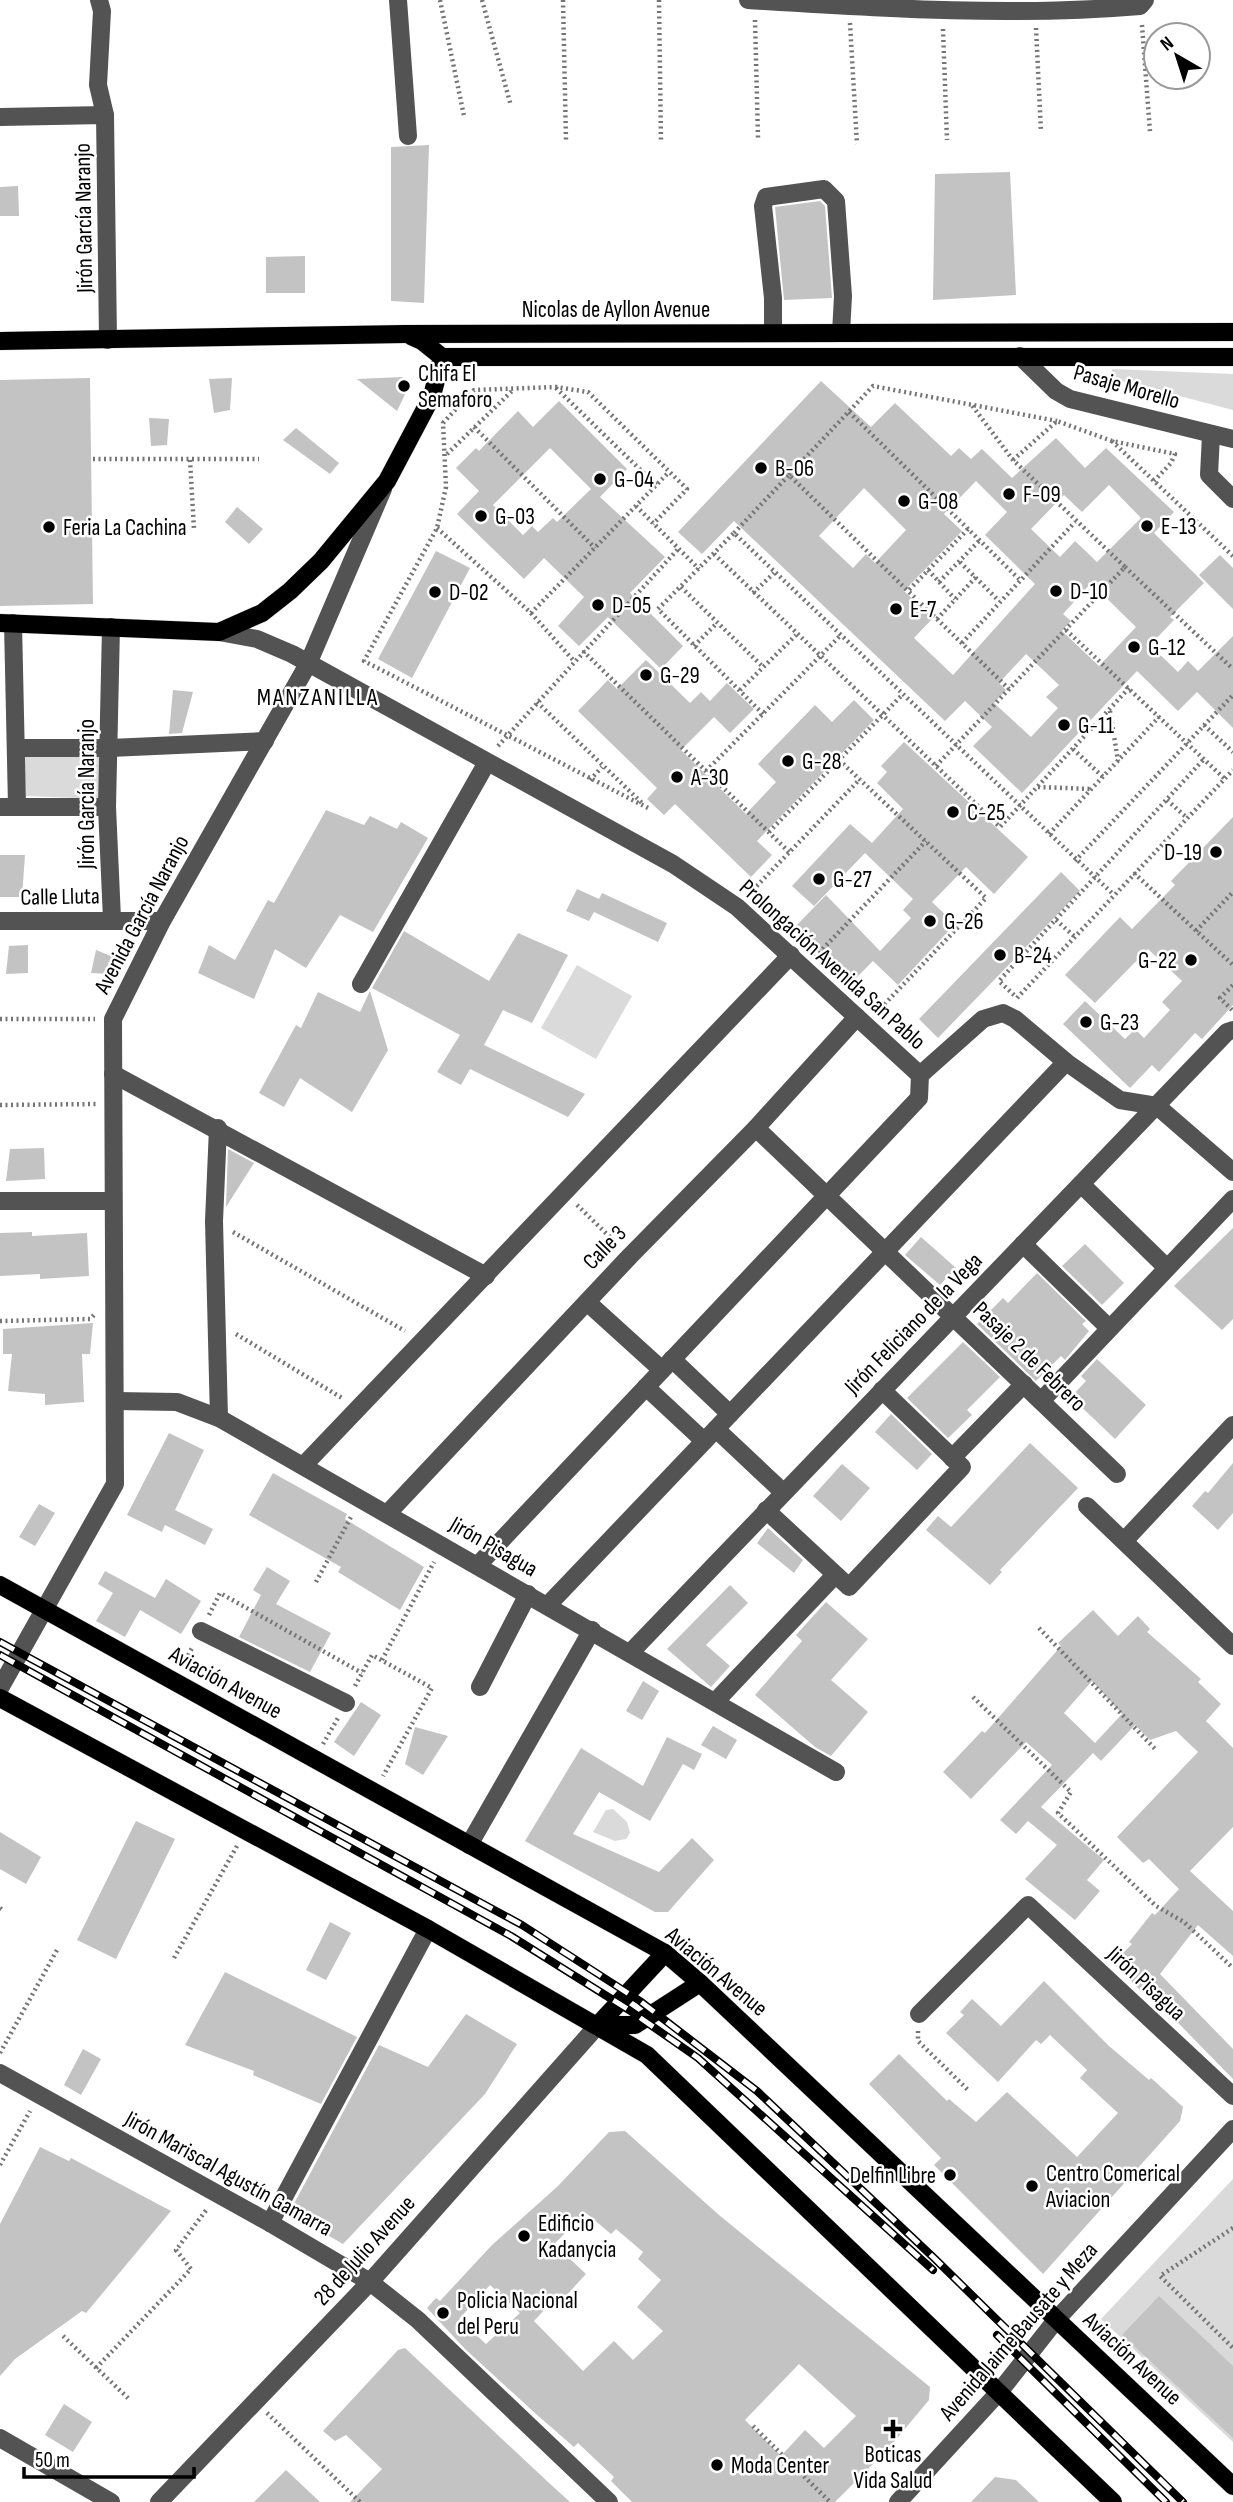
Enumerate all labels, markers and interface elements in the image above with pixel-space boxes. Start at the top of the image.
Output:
north arrow [1142,21,1212,91]
text: N [1156,32,1178,56]
street label: Jirón García Naranjo [69,143,99,294]
street label: Nicolas de Ayllon Avenue [522,296,710,324]
street label: Pasaje Morello [1070,358,1183,415]
place label: Chifa El Semaforo [418,360,492,414]
marker: Chifa El Semaforo [396,378,412,394]
place label: B-06 [775,455,814,483]
marker: B-06 [753,460,769,476]
place label: G-04 [614,466,654,494]
marker: G-04 [592,471,608,487]
place label: F-09 [1023,481,1061,509]
marker: F-09 [1001,486,1017,502]
place label: G-08 [918,488,958,516]
marker: G-08 [896,493,912,509]
place label: G-03 [495,503,535,531]
marker: G-03 [473,508,489,524]
place label: E-13 [1161,513,1197,541]
place label: Feria La Cachina [63,514,187,542]
marker: E-13 [1139,518,1155,534]
marker: Feria La Cachina [41,519,57,535]
place label: D-10 [1070,578,1108,606]
place label: D-02 [449,579,489,607]
marker: D-10 [1048,583,1064,599]
marker: D-02 [427,584,443,600]
place label: D-05 [612,592,651,620]
place label: E-7 [910,596,936,624]
marker: D-05 [590,597,606,613]
marker: E-7 [888,601,904,617]
place label: G-12 [1148,634,1186,662]
marker: G-12 [1126,639,1142,655]
place label: G-29 [660,662,700,690]
marker: G-29 [638,667,654,683]
district label: MANZANILLA [257,683,379,712]
place label: G-11 [1078,712,1114,740]
marker: G-11 [1056,717,1072,733]
street label: Jirón García Naranjo [73,719,101,870]
place label: G-28 [802,748,842,776]
marker: G-28 [780,753,796,769]
place label: A-30 [690,764,729,792]
marker: A-30 [669,769,685,785]
place label: C-25 [967,799,1005,827]
marker: C-25 [945,804,961,820]
street label: Avenida García Naranjo [88,830,195,999]
place label: D-19 [1164,839,1202,867]
marker: D-19 [1208,844,1224,860]
place label: G-27 [833,866,872,894]
marker: G-27 [811,871,827,887]
street label: Prolongación Avenida San Pablo [733,874,931,1056]
street label: Calle Lluta [20,882,100,912]
place label: G-26 [944,908,984,936]
marker: G-26 [922,913,938,929]
place label: B-24 [1014,942,1052,970]
marker: B-24 [992,947,1008,963]
place label: G-22 [1138,947,1177,975]
marker: G-22 [1183,952,1199,968]
place label: G-23 [1100,1009,1139,1037]
marker: G-23 [1078,1014,1094,1030]
street label: Calle 3 [577,1220,632,1276]
street label: Jirón Feliciano de la Vega [838,1247,988,1401]
street label: Pasaje 2 de Febrero [967,1296,1092,1418]
street label: Jirón Pisagua [444,1510,542,1583]
street label: Aviación Avenue [163,1640,287,1725]
street label: Aviación Avenue [659,1920,773,2022]
street label: Jirón Pisagua [1101,1940,1191,2027]
street label: Jirón Mariscal Agustín Gamarra [119,2105,337,2243]
place label: Centro Comerical Aviacion [1045,2160,1180,2214]
place label: Delfin Libre [850,2162,936,2190]
marker: Delfin Libre [942,2167,958,2183]
marker: Centro Comerical Aviacion [1024,2178,1040,2194]
street label: 28 de Julio Avenue [308,2190,421,2312]
place label: Edificio Kadanycia [538,2210,616,2264]
marker: Edificio Kadanycia [516,2228,532,2244]
street label: Avenida Jaime Bausate y Meza [933,2237,1104,2427]
place label: Policia Nacional del Peru [457,2287,578,2341]
marker: Policia Nacional del Peru [435,2305,451,2321]
street label: Aviación Avenue [1077,2305,1187,2411]
marker: Boticas Vida Salud [885,2421,901,2437]
scale bar [24,2436,194,2480]
place label: Boticas Vida Salud [854,2441,932,2495]
text: 50 m [35,2448,70,2473]
place label: Moda Center [731,2452,830,2480]
marker: Moda Center [709,2457,725,2473]

